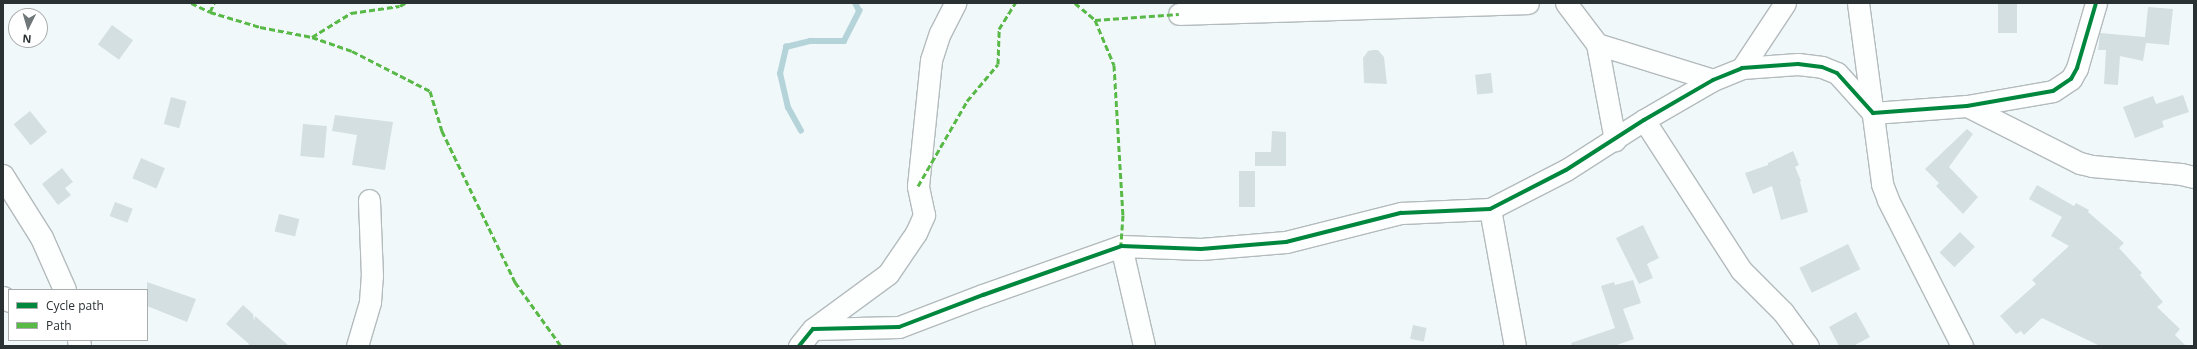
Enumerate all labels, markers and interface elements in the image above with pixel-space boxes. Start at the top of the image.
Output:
north arrow [8,8,48,48]
text: N [22,32,32,47]
legend [8,289,148,341]
text: Cycle path [46,297,104,314]
text: Path [46,317,72,334]

